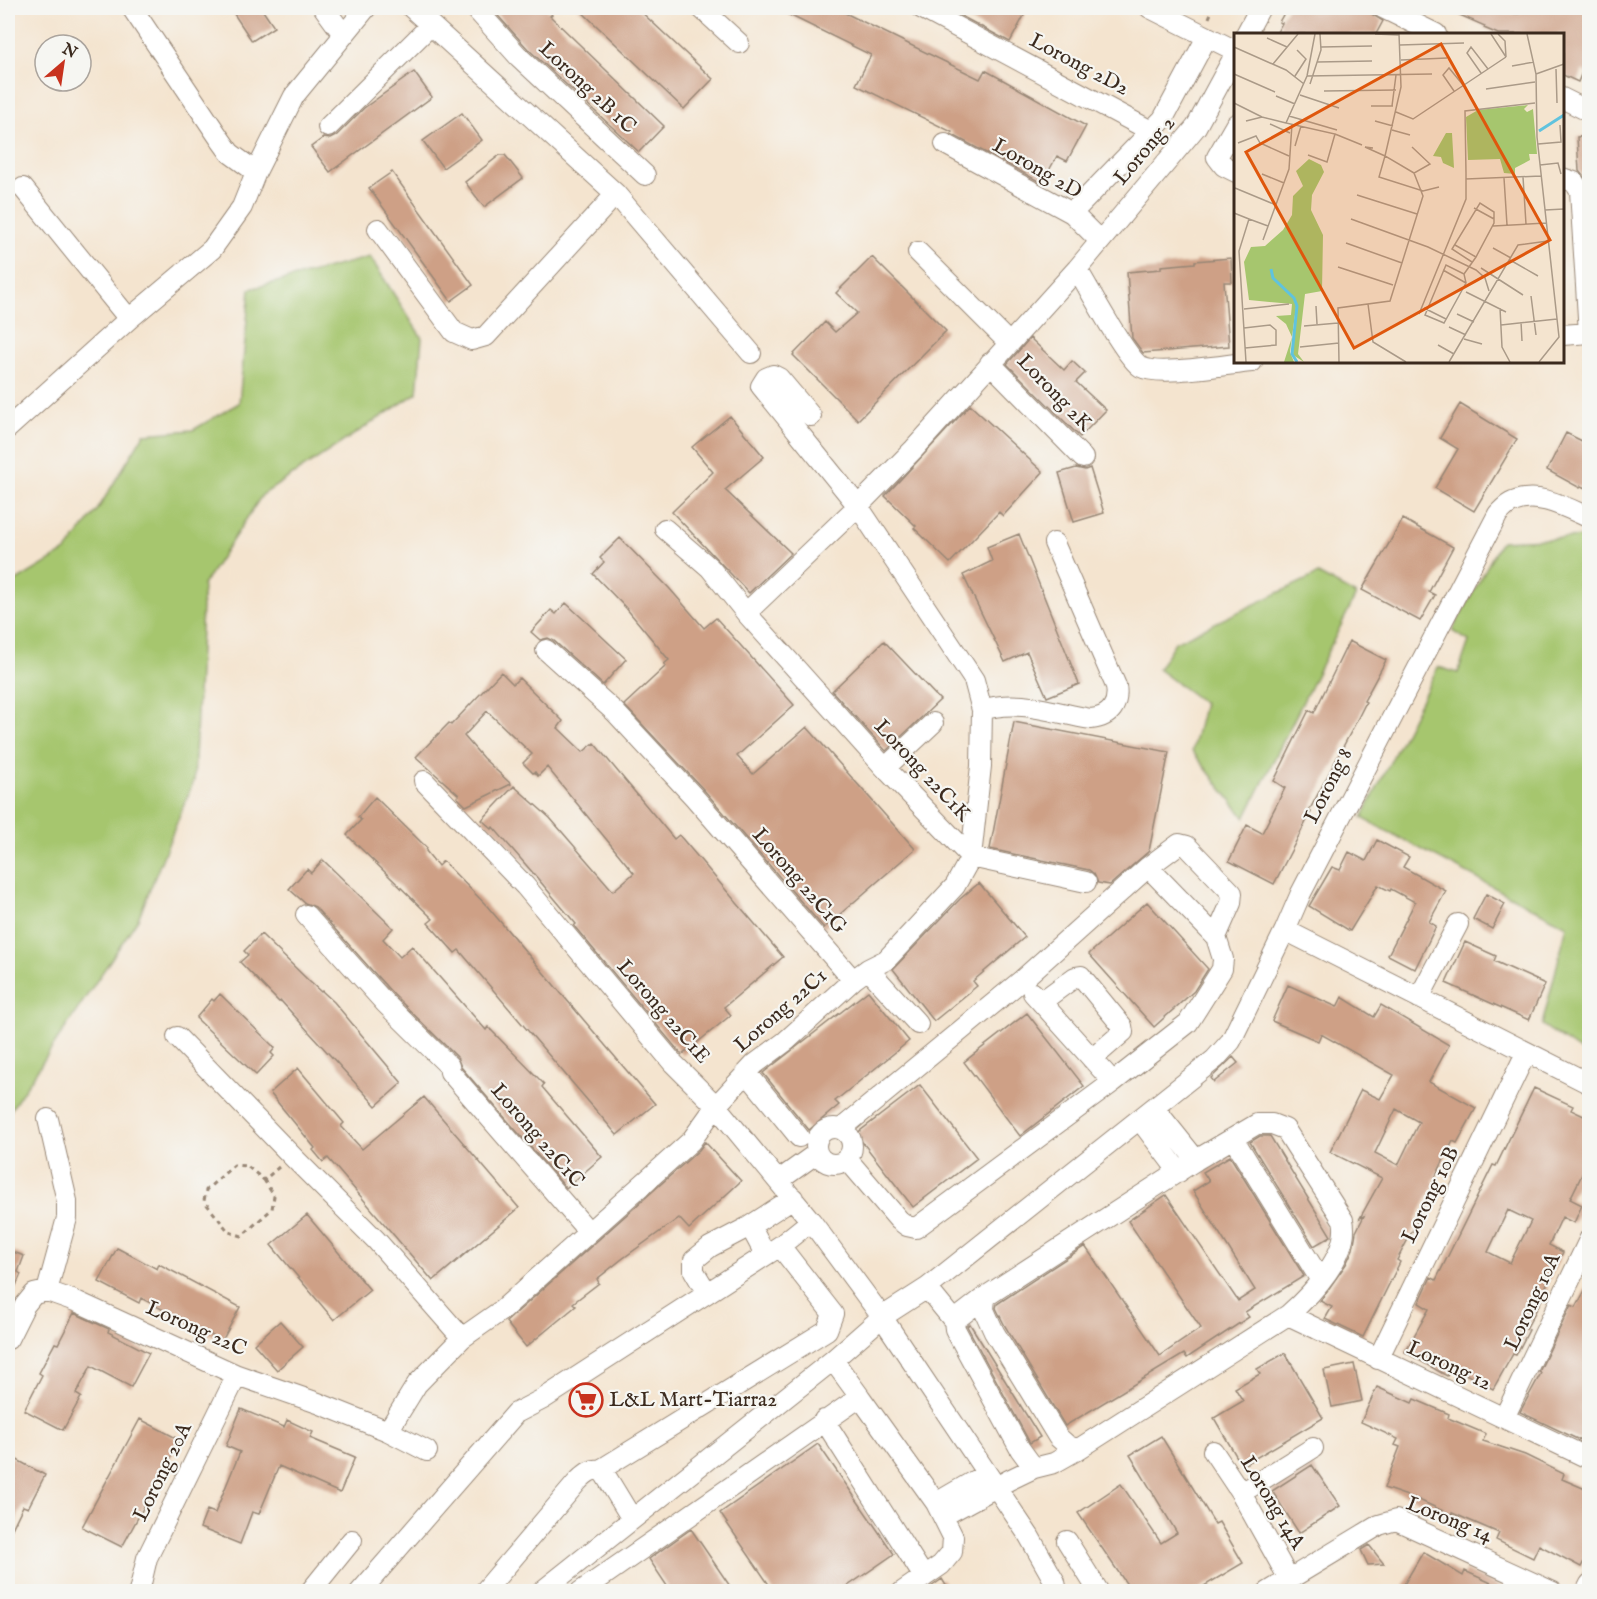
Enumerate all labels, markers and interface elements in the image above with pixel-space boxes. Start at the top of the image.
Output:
street label: Lorong 2D2 [1025,27,1134,103]
north arrow [33,33,93,93]
inset map [1234,33,1564,363]
street label: Lorong 2B 1C [533,36,641,140]
text: N [58,39,80,64]
street label: Lorong 2 [1108,111,1182,191]
street label: Lorong 2D [987,133,1087,205]
street label: Lorong 2K [1010,349,1098,438]
street label: Lorong 22C1K [868,714,977,828]
street label: Lorong 8 [1299,744,1359,828]
street label: Lorong 22C1G [746,822,853,940]
street label: Lorong 22C1E [610,954,716,1070]
street label: Lorong 22C1 [729,963,833,1059]
street label: Lorong 22C1C [484,1078,590,1194]
street label: Lorong 10B [1396,1142,1466,1248]
street label: Lorong 10A [1499,1248,1568,1355]
street label: Lorong 22C [142,1295,250,1363]
street label: Lorong 12 [1402,1335,1496,1397]
supermarket icon: L&L Mart-Tiarra2 [568,1382,604,1418]
place label: L&L Mart-Tiarra2 [609,1387,777,1414]
street label: Lorong 20A [127,1417,199,1526]
street label: Lorong 14A [1233,1451,1311,1556]
street label: Lorong 14 [1402,1491,1497,1550]

